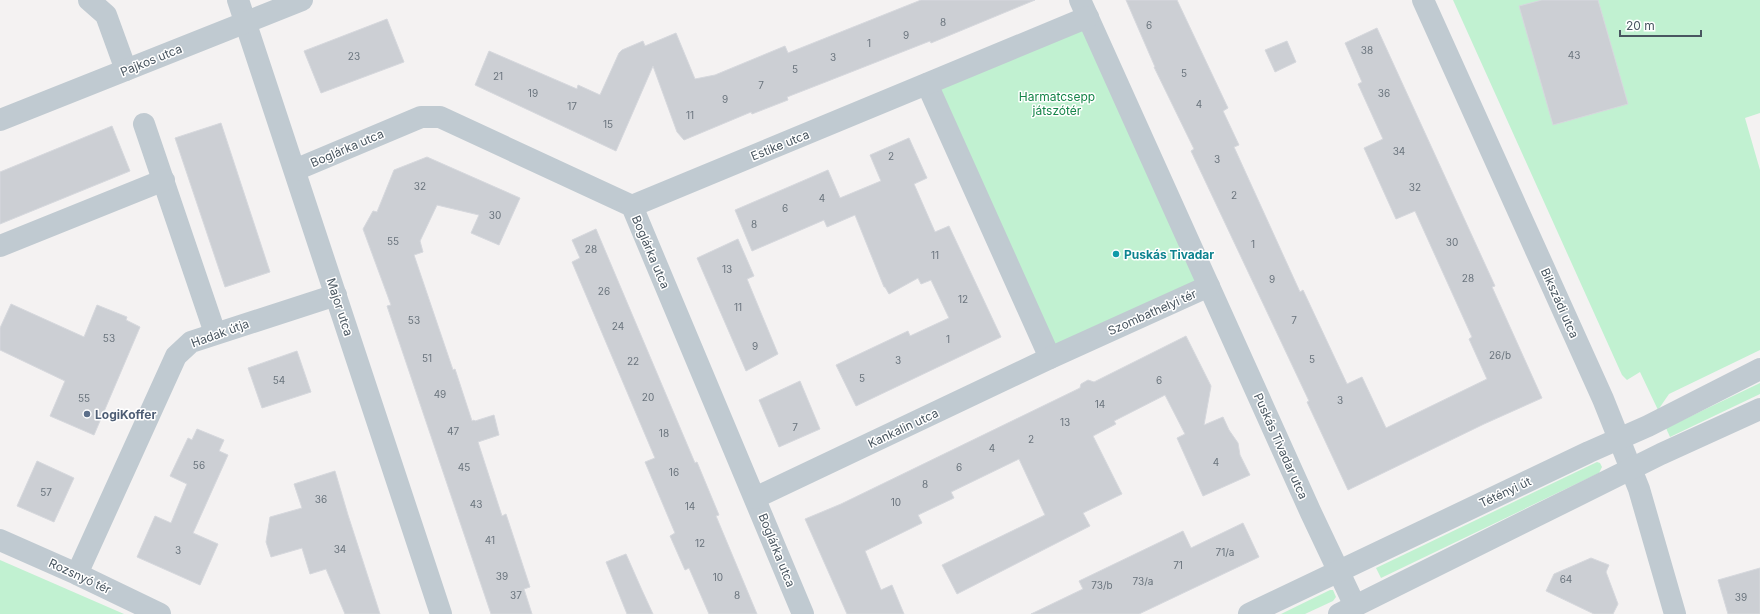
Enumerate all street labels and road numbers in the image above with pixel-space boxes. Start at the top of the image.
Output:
street label: Pajkos utca [118,41,184,79]
street label: Boglárka utca [308,126,386,170]
street label: Estike utca [749,126,811,164]
street label: Boglárka utca [629,213,673,291]
street label: Bikszádi utca [1538,266,1582,340]
street label: Major utca [324,276,356,338]
street label: Szombathelyi tér [1105,286,1199,338]
street label: Hadak útja [189,316,251,350]
street label: Puskás Tivadar utca [1251,391,1311,501]
street label: Kankalin utca [865,405,941,451]
street label: Tétényi út [1477,473,1533,511]
street label: Boglárka utca [755,511,799,589]
street label: Rozsnyó tér [47,555,114,597]

